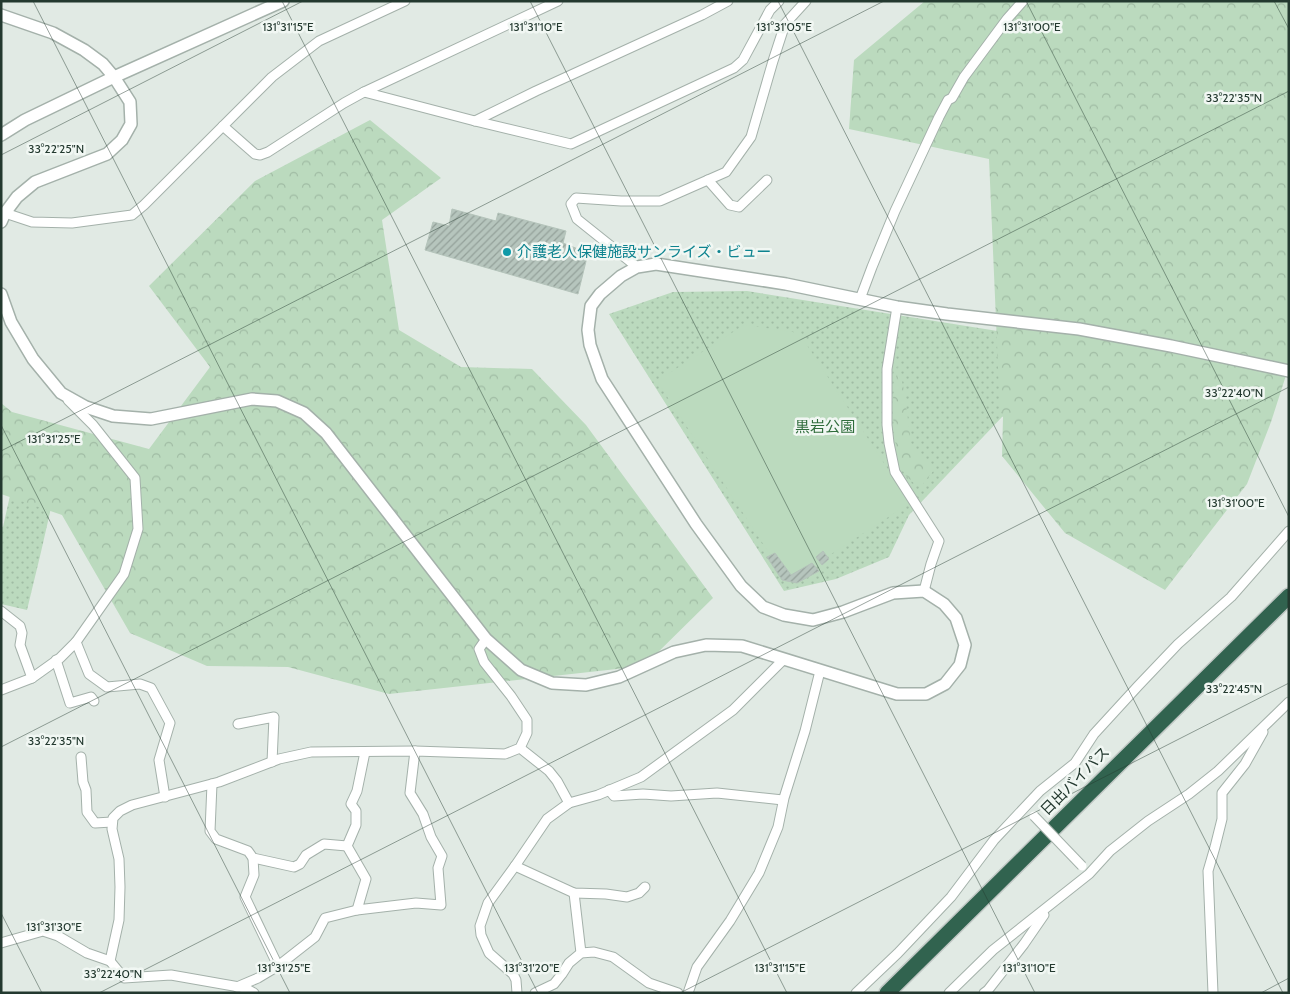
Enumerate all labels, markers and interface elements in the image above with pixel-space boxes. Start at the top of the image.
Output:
text: 131°31'15"E [262,19,314,34]
text: 131°31'10"E [509,19,563,34]
text: 131°31'05"E [756,19,812,34]
text: 131°31'00"E [1003,19,1061,34]
text: 33°22'35"N [1206,90,1262,105]
text: 33°22'25"N [28,141,84,156]
place label: 介護老人保健施設サンライズ・ビュー [517,243,772,261]
marker: 介護老人保健施設サンライズ・ビュー [501,246,513,258]
text: 33°22'40"N [1205,385,1263,400]
park label: 黒岩公園 [795,418,855,436]
text: 131°31'25"E [27,431,81,446]
text: 131°31'00"E [1207,495,1265,510]
text: 33°22'45"N [1206,681,1262,696]
text: 33°22'35"N [28,733,84,748]
street label: 日出バイパス [1037,743,1113,819]
text: 131°31'30"E [26,919,82,934]
text: 131°31'25"E [257,960,311,975]
text: 131°31'20"E [504,960,560,975]
text: 131°31'15"E [754,960,806,975]
text: 131°31'10"E [1002,960,1056,975]
text: 33°22'40"N [84,966,142,981]

